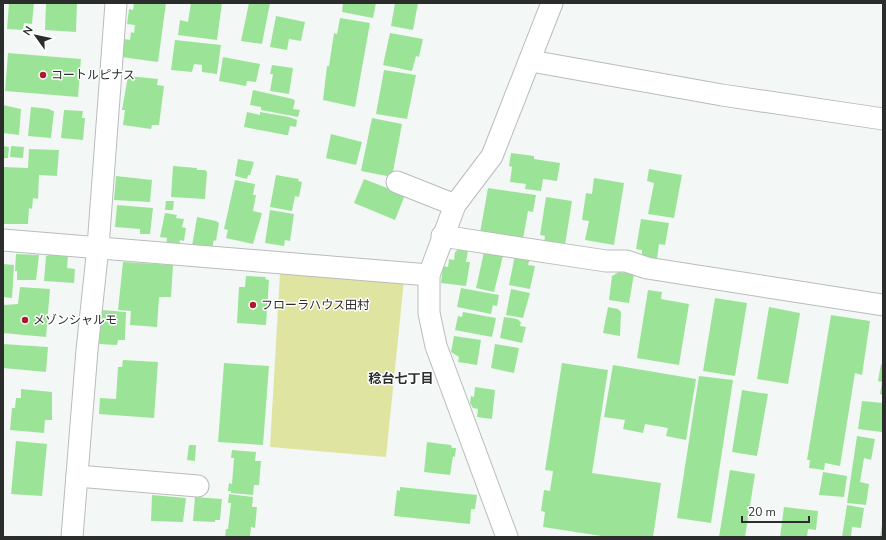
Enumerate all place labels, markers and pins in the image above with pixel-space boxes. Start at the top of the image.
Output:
place label: コートルピナス [51,67,135,83]
marker: コートルピナス [38,70,48,80]
place label: フローラハウス田村 [261,297,370,313]
marker: フローラハウス田村 [248,300,258,310]
place label: メゾンシャルモ [33,312,117,328]
marker: メゾンシャルモ [20,315,30,325]

